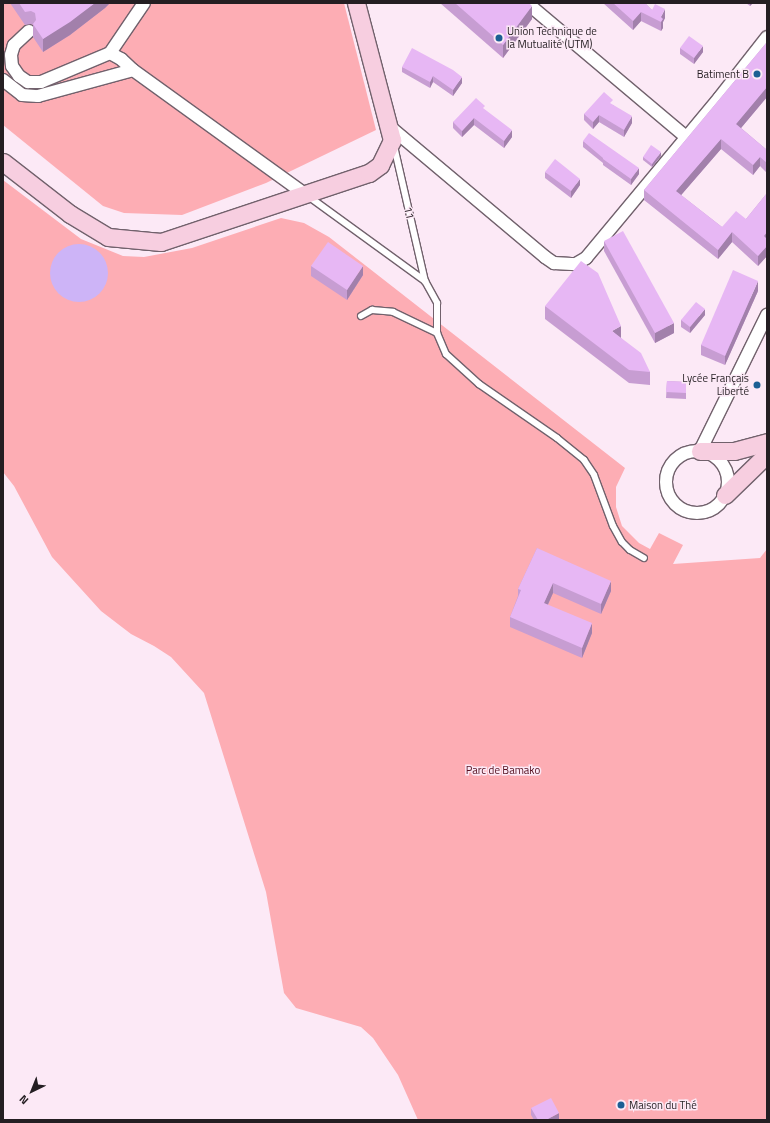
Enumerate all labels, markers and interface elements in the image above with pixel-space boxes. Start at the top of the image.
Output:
place label: Union Technique de la Mutualité (UTM) [507,25,597,51]
marker: Union Technique de la Mutualité (UTM) [494,33,504,43]
place label: Batiment B [697,67,749,81]
marker: Batiment B [752,69,762,79]
street label: 11 [401,206,417,220]
place label: Lycée Français Liberté [682,372,749,398]
marker: Lycée Français Liberté [752,380,762,390]
park label: Parc de Bamako [466,763,540,777]
north arrow [12,1071,52,1111]
text: N [16,1091,32,1108]
place label: Maison du Thé [629,1098,697,1112]
marker: Maison du Thé [616,1100,626,1110]

